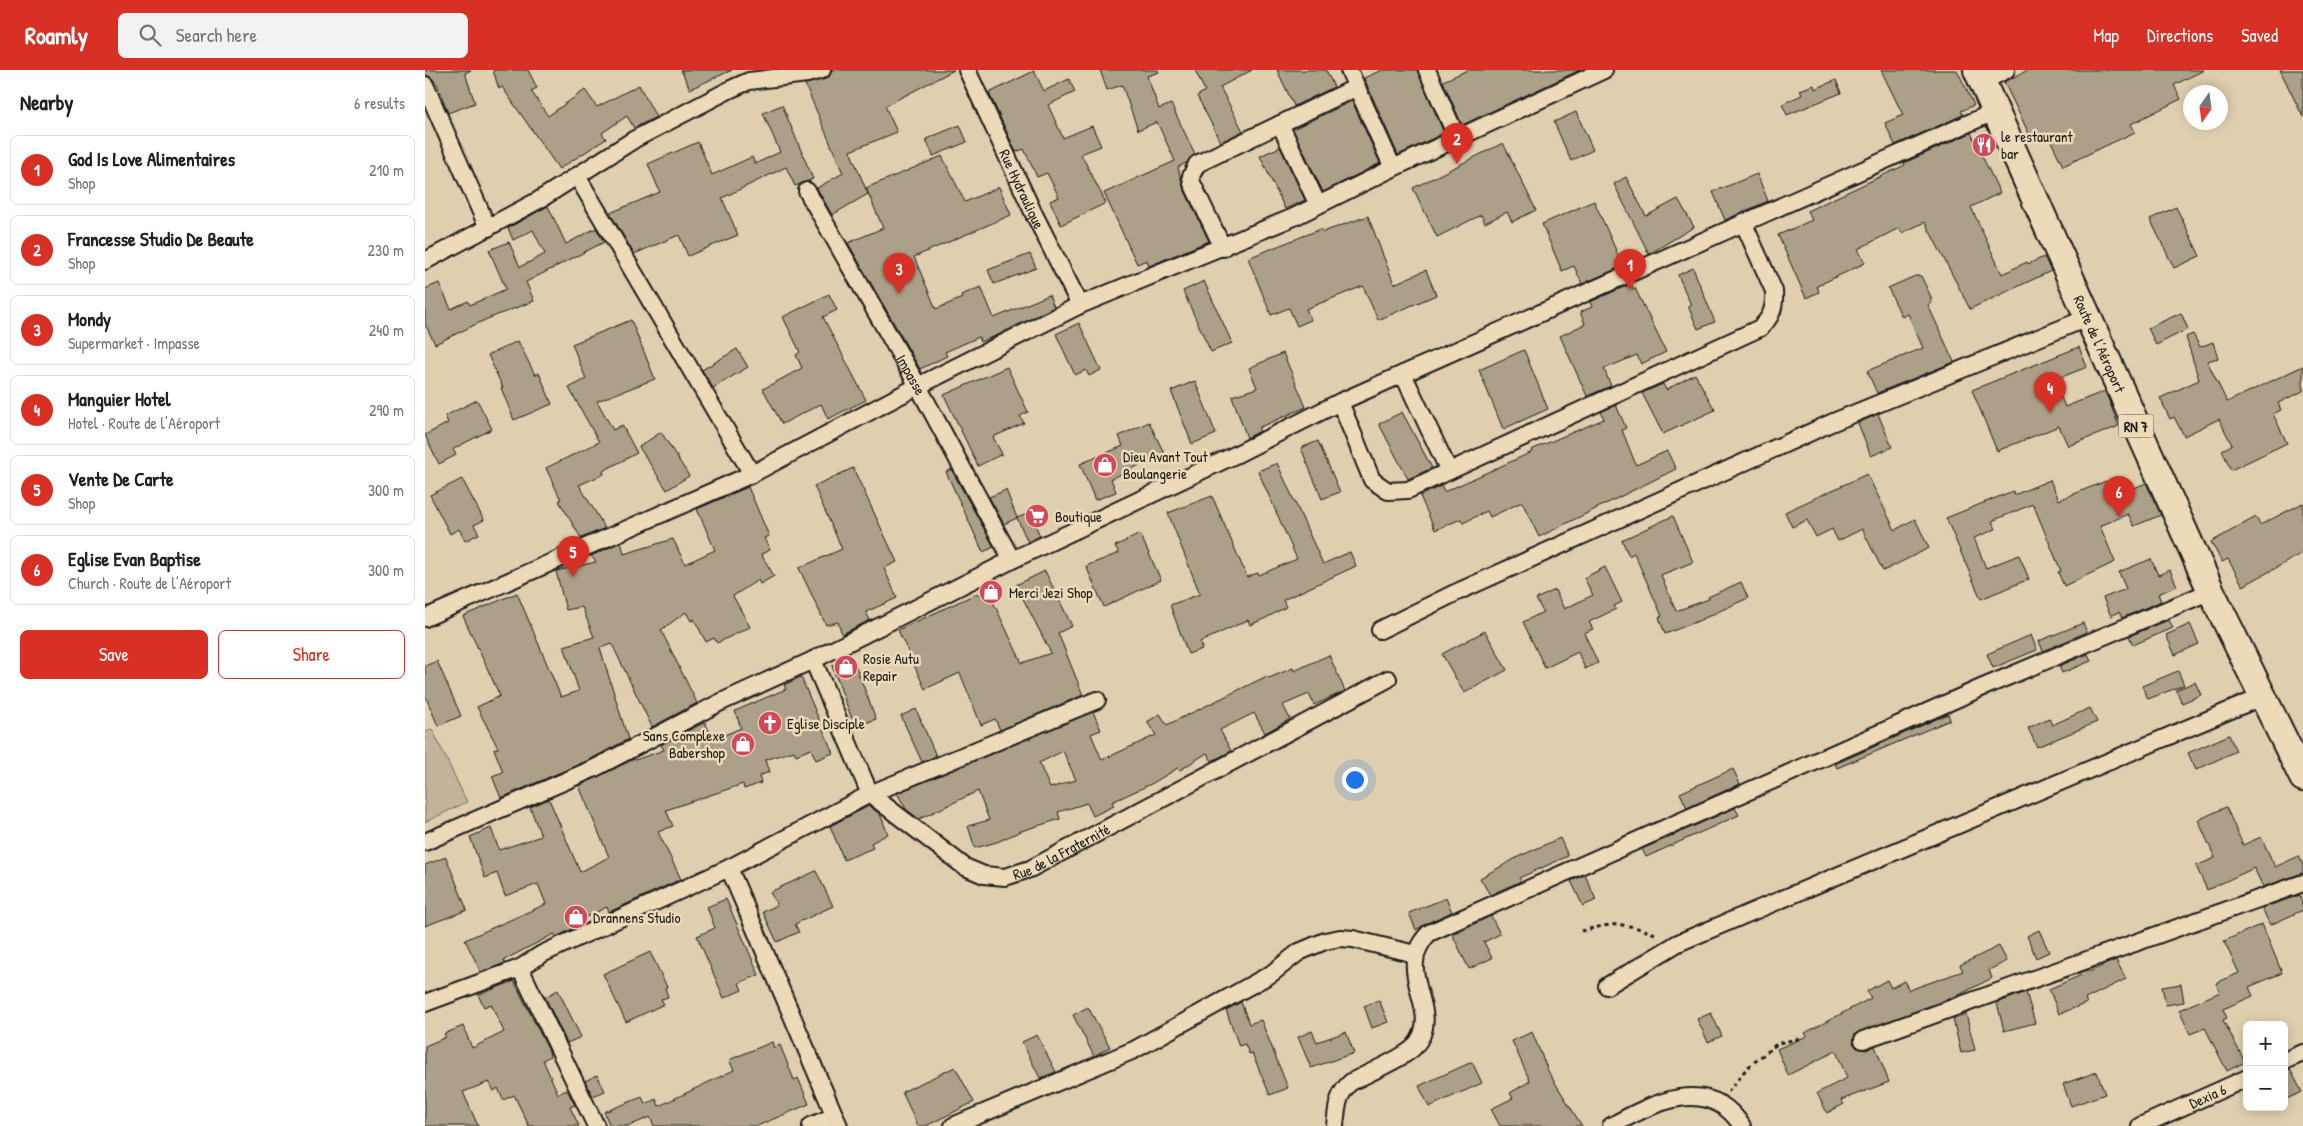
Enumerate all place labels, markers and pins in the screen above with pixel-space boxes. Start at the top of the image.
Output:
pin: 2 [1441,123,1473,164]
place label: le restaurant bar [2001,126,2073,164]
restaurant icon: le restaurant bar [1971,132,1997,158]
pin: 1 [1614,249,1646,290]
pin: 3 [883,253,915,294]
pin: 4 [2034,372,2066,413]
place label: Dieu Avant Tout Boulangerie [1123,446,1209,484]
shop icon: Dieu Avant Tout Boulangerie [1092,452,1118,478]
pin: 6 [2103,476,2135,517]
supermarket icon: Boutique [1024,503,1050,529]
place label: Boutique [1055,506,1102,527]
pin: 5 [557,536,589,577]
shop icon: Merci Jezi Shop [978,579,1004,605]
place label: Merci Jezi Shop [1009,582,1093,603]
place label: Rosie Autu Repair [863,648,919,686]
shop icon: Rosie Autu Repair [833,654,859,680]
church icon: Eglise Disciple [757,710,783,736]
place label: Eglise Disciple [787,713,865,734]
place label: Sans Complexe Babershop [643,725,726,763]
shop icon: Sans Complexe Babershop [730,731,756,757]
shop icon: Drannens Studio [563,904,589,930]
place label: Drannens Studio [593,907,681,928]

